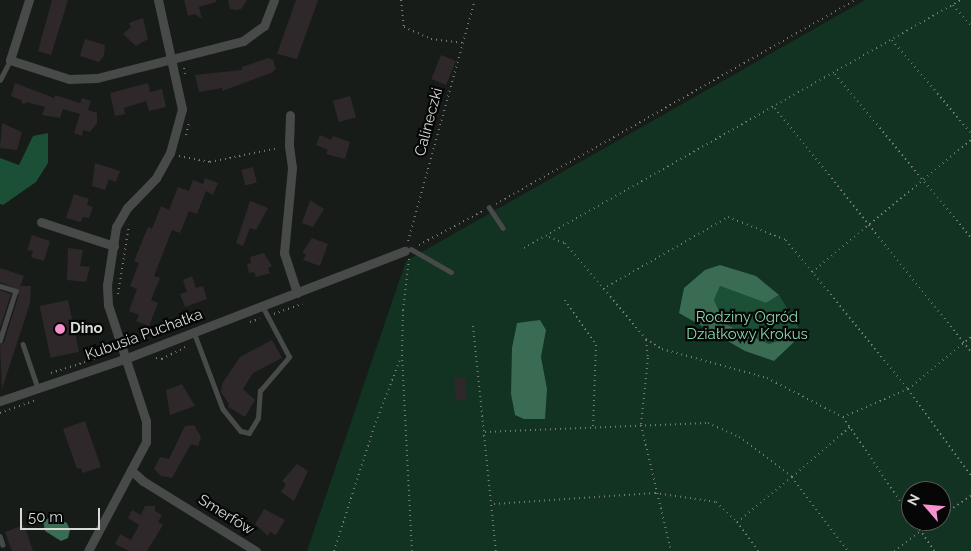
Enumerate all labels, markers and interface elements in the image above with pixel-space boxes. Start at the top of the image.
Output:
street label: Calineczki [411,86,447,158]
street label: Kubusia Puchatka [83,305,205,365]
park label: Rodziny Ogród Działkowy Krokus [686,308,808,343]
place label: Dino [70,320,103,338]
marker: Dino [54,323,66,335]
north arrow [901,481,951,531]
street label: Smerfów [195,491,257,539]
text: N [904,491,923,508]
scale bar [22,498,102,530]
text: 50 m [28,508,63,526]

